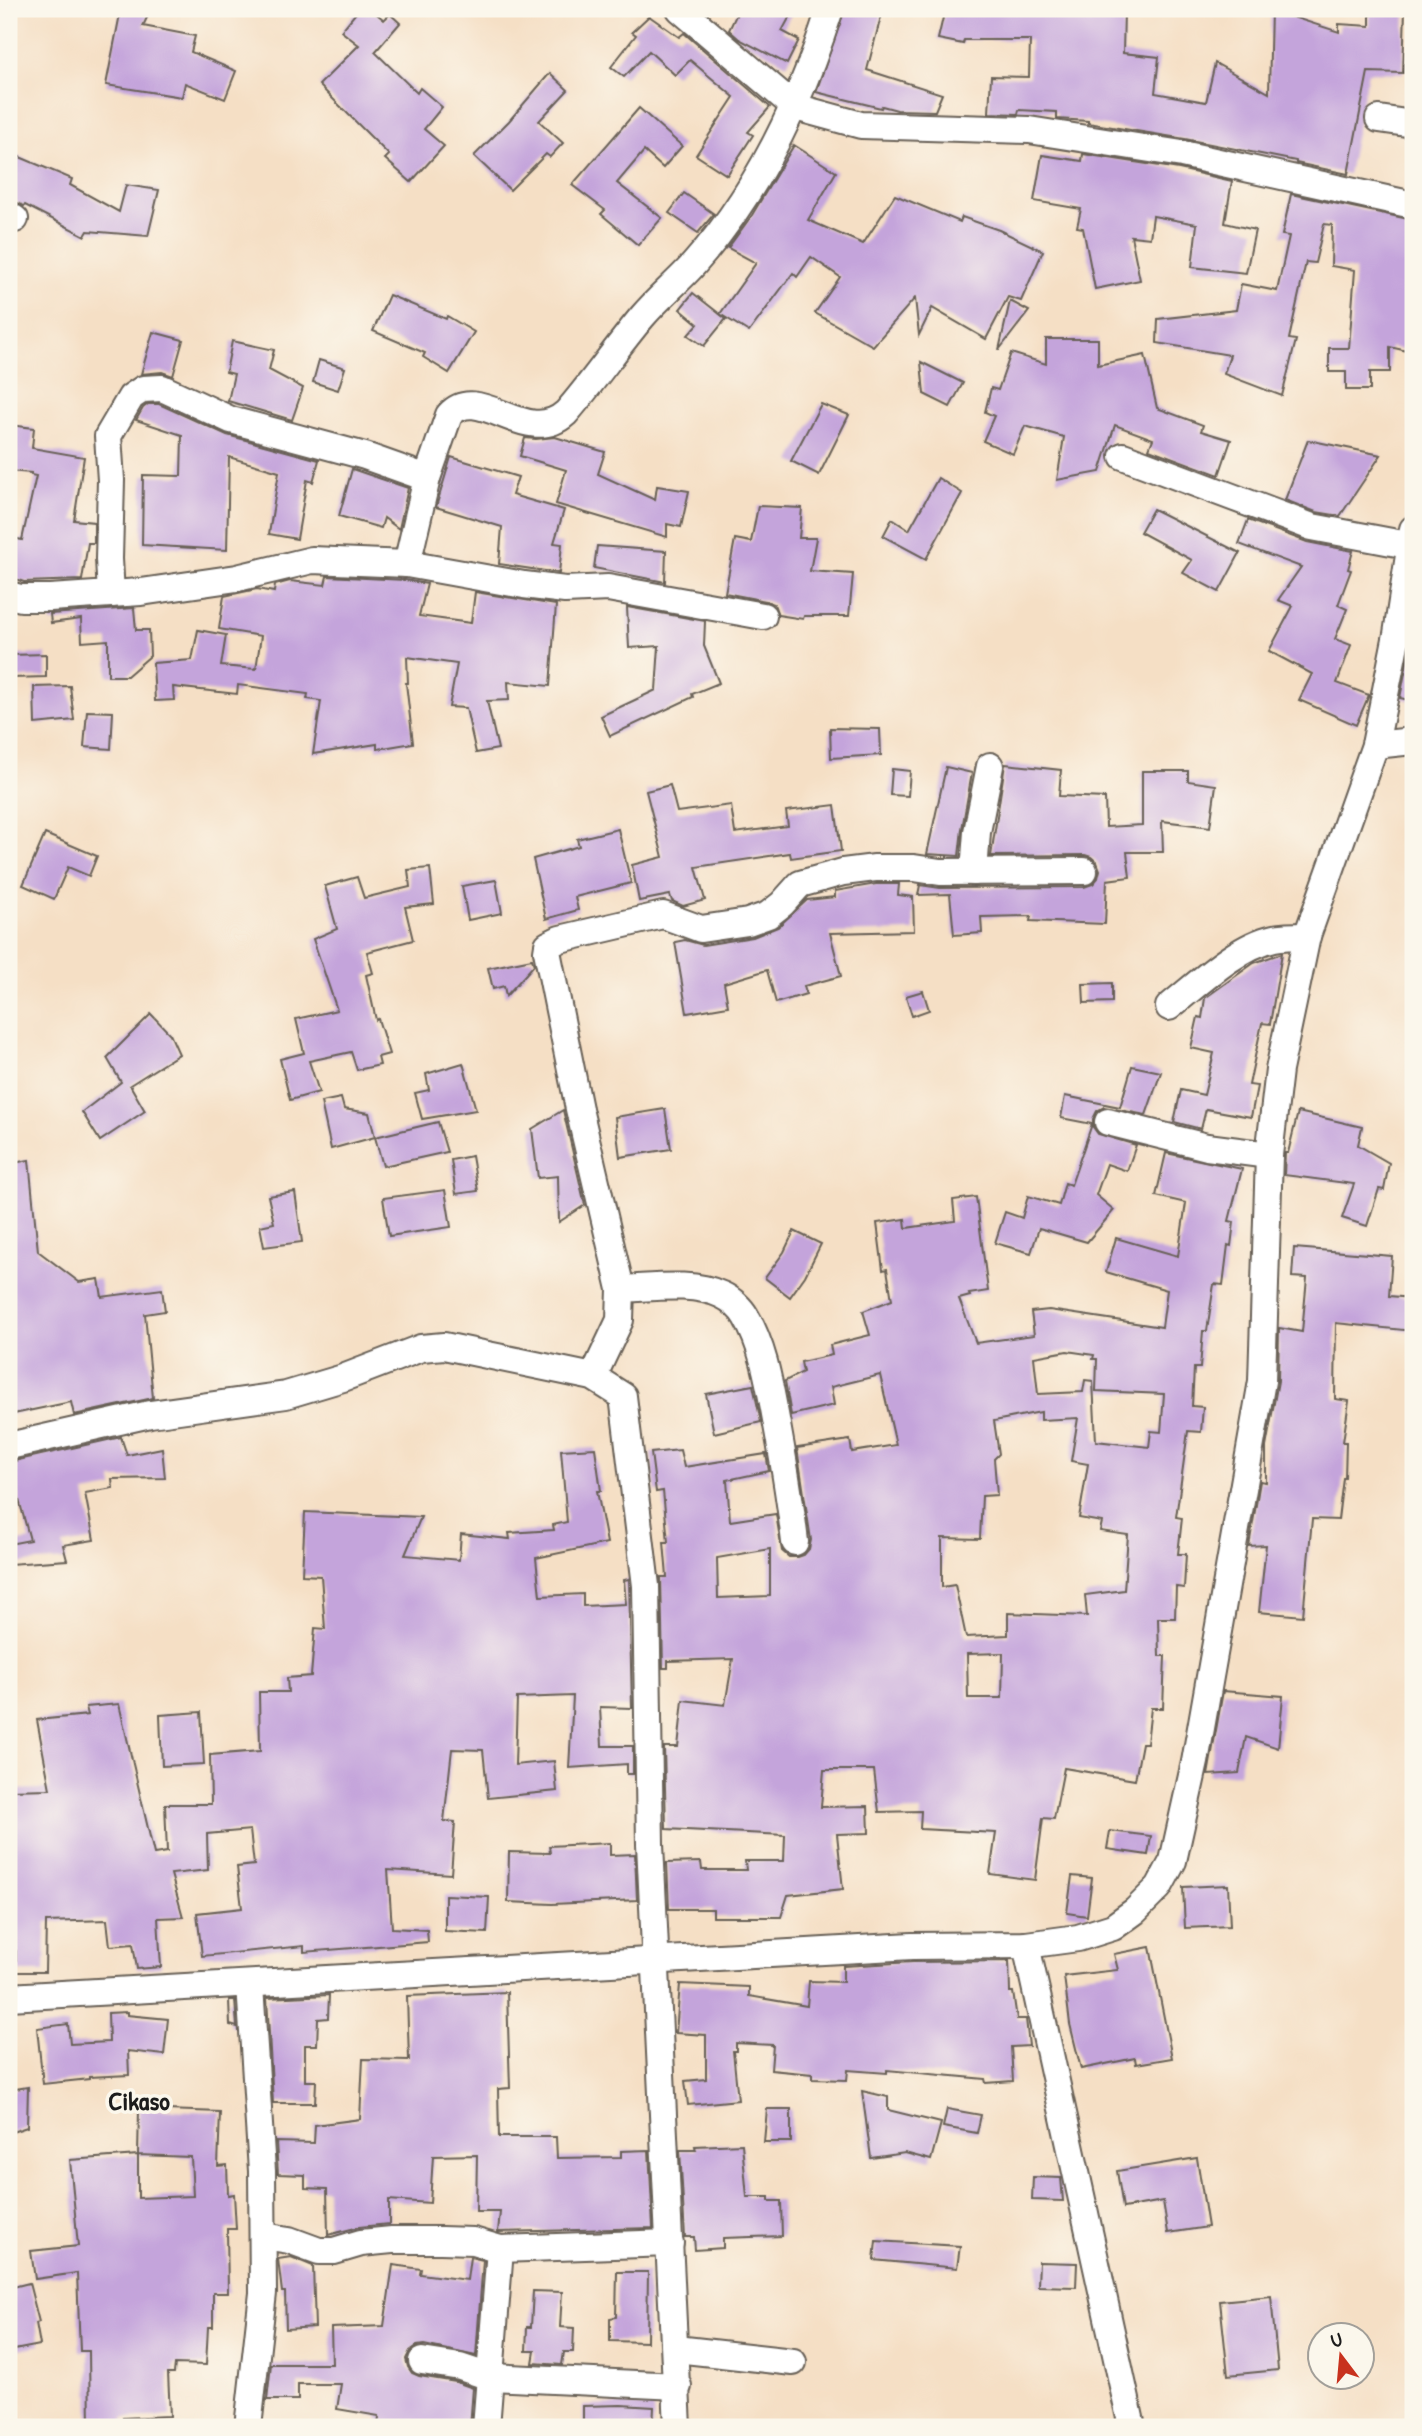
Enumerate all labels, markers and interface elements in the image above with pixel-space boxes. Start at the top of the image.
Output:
district label: Cikaso [108,2083,170,2118]
north arrow [1306,2320,1376,2390]
text: U [1328,2326,1345,2354]

